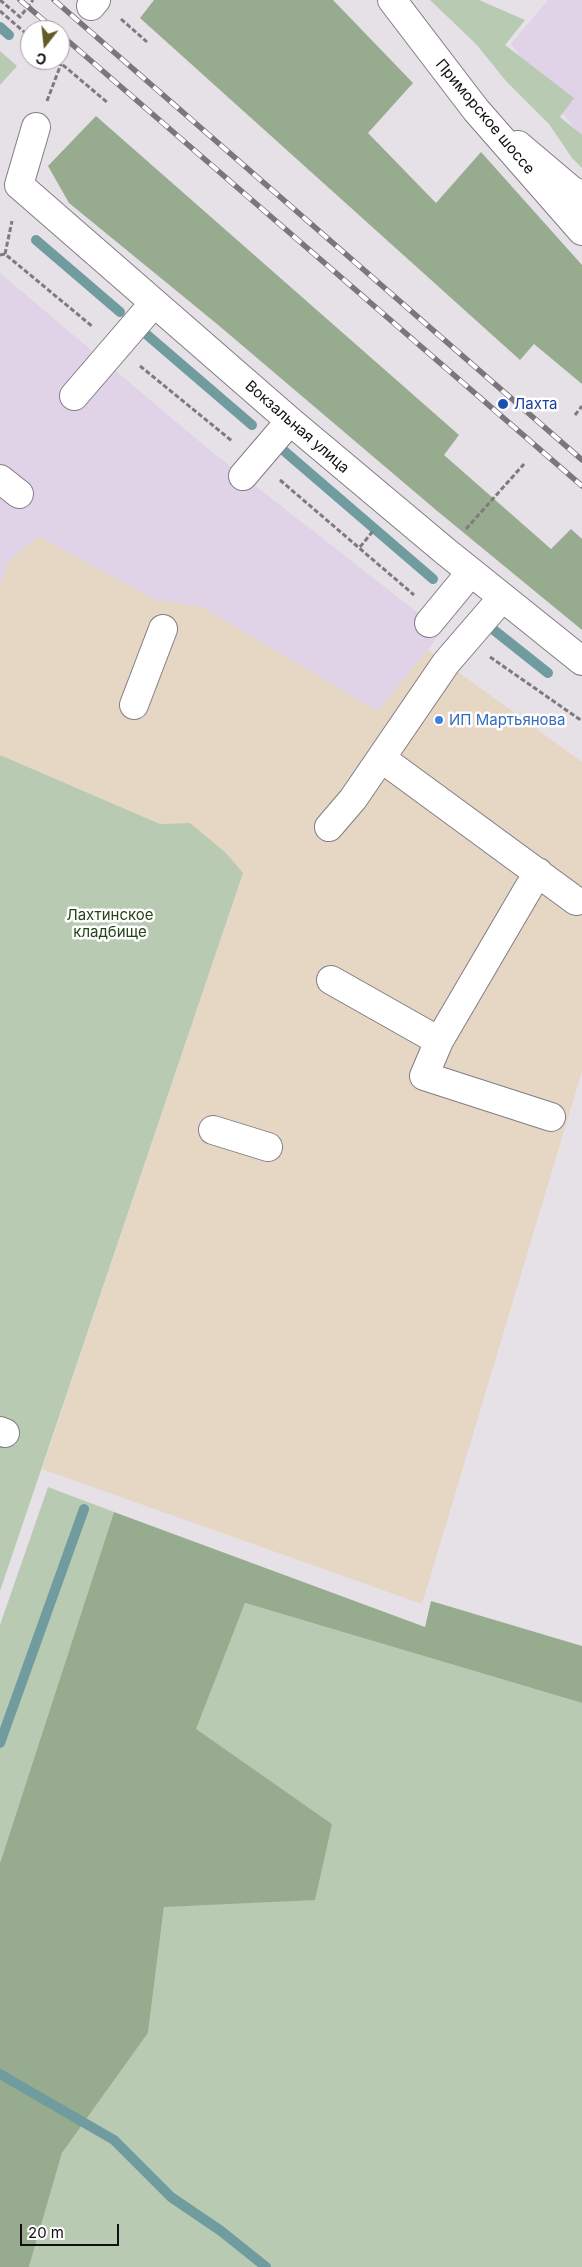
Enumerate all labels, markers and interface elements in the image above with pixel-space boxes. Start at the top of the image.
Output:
north arrow [20,20,70,70]
text: С [34,49,48,69]
street label: Приморское шоссе [432,56,538,178]
street label: Вокзальная улица [241,377,353,477]
place label: Лахта [514,395,558,413]
marker: Лахта [496,397,510,411]
place label: ИП Мартьянова [449,711,565,729]
marker: ИП Мартьянова [433,714,445,726]
park label: Лахтинское кладбище [66,906,154,941]
scale bar [22,2214,121,2246]
text: 20 m [28,2223,64,2242]

